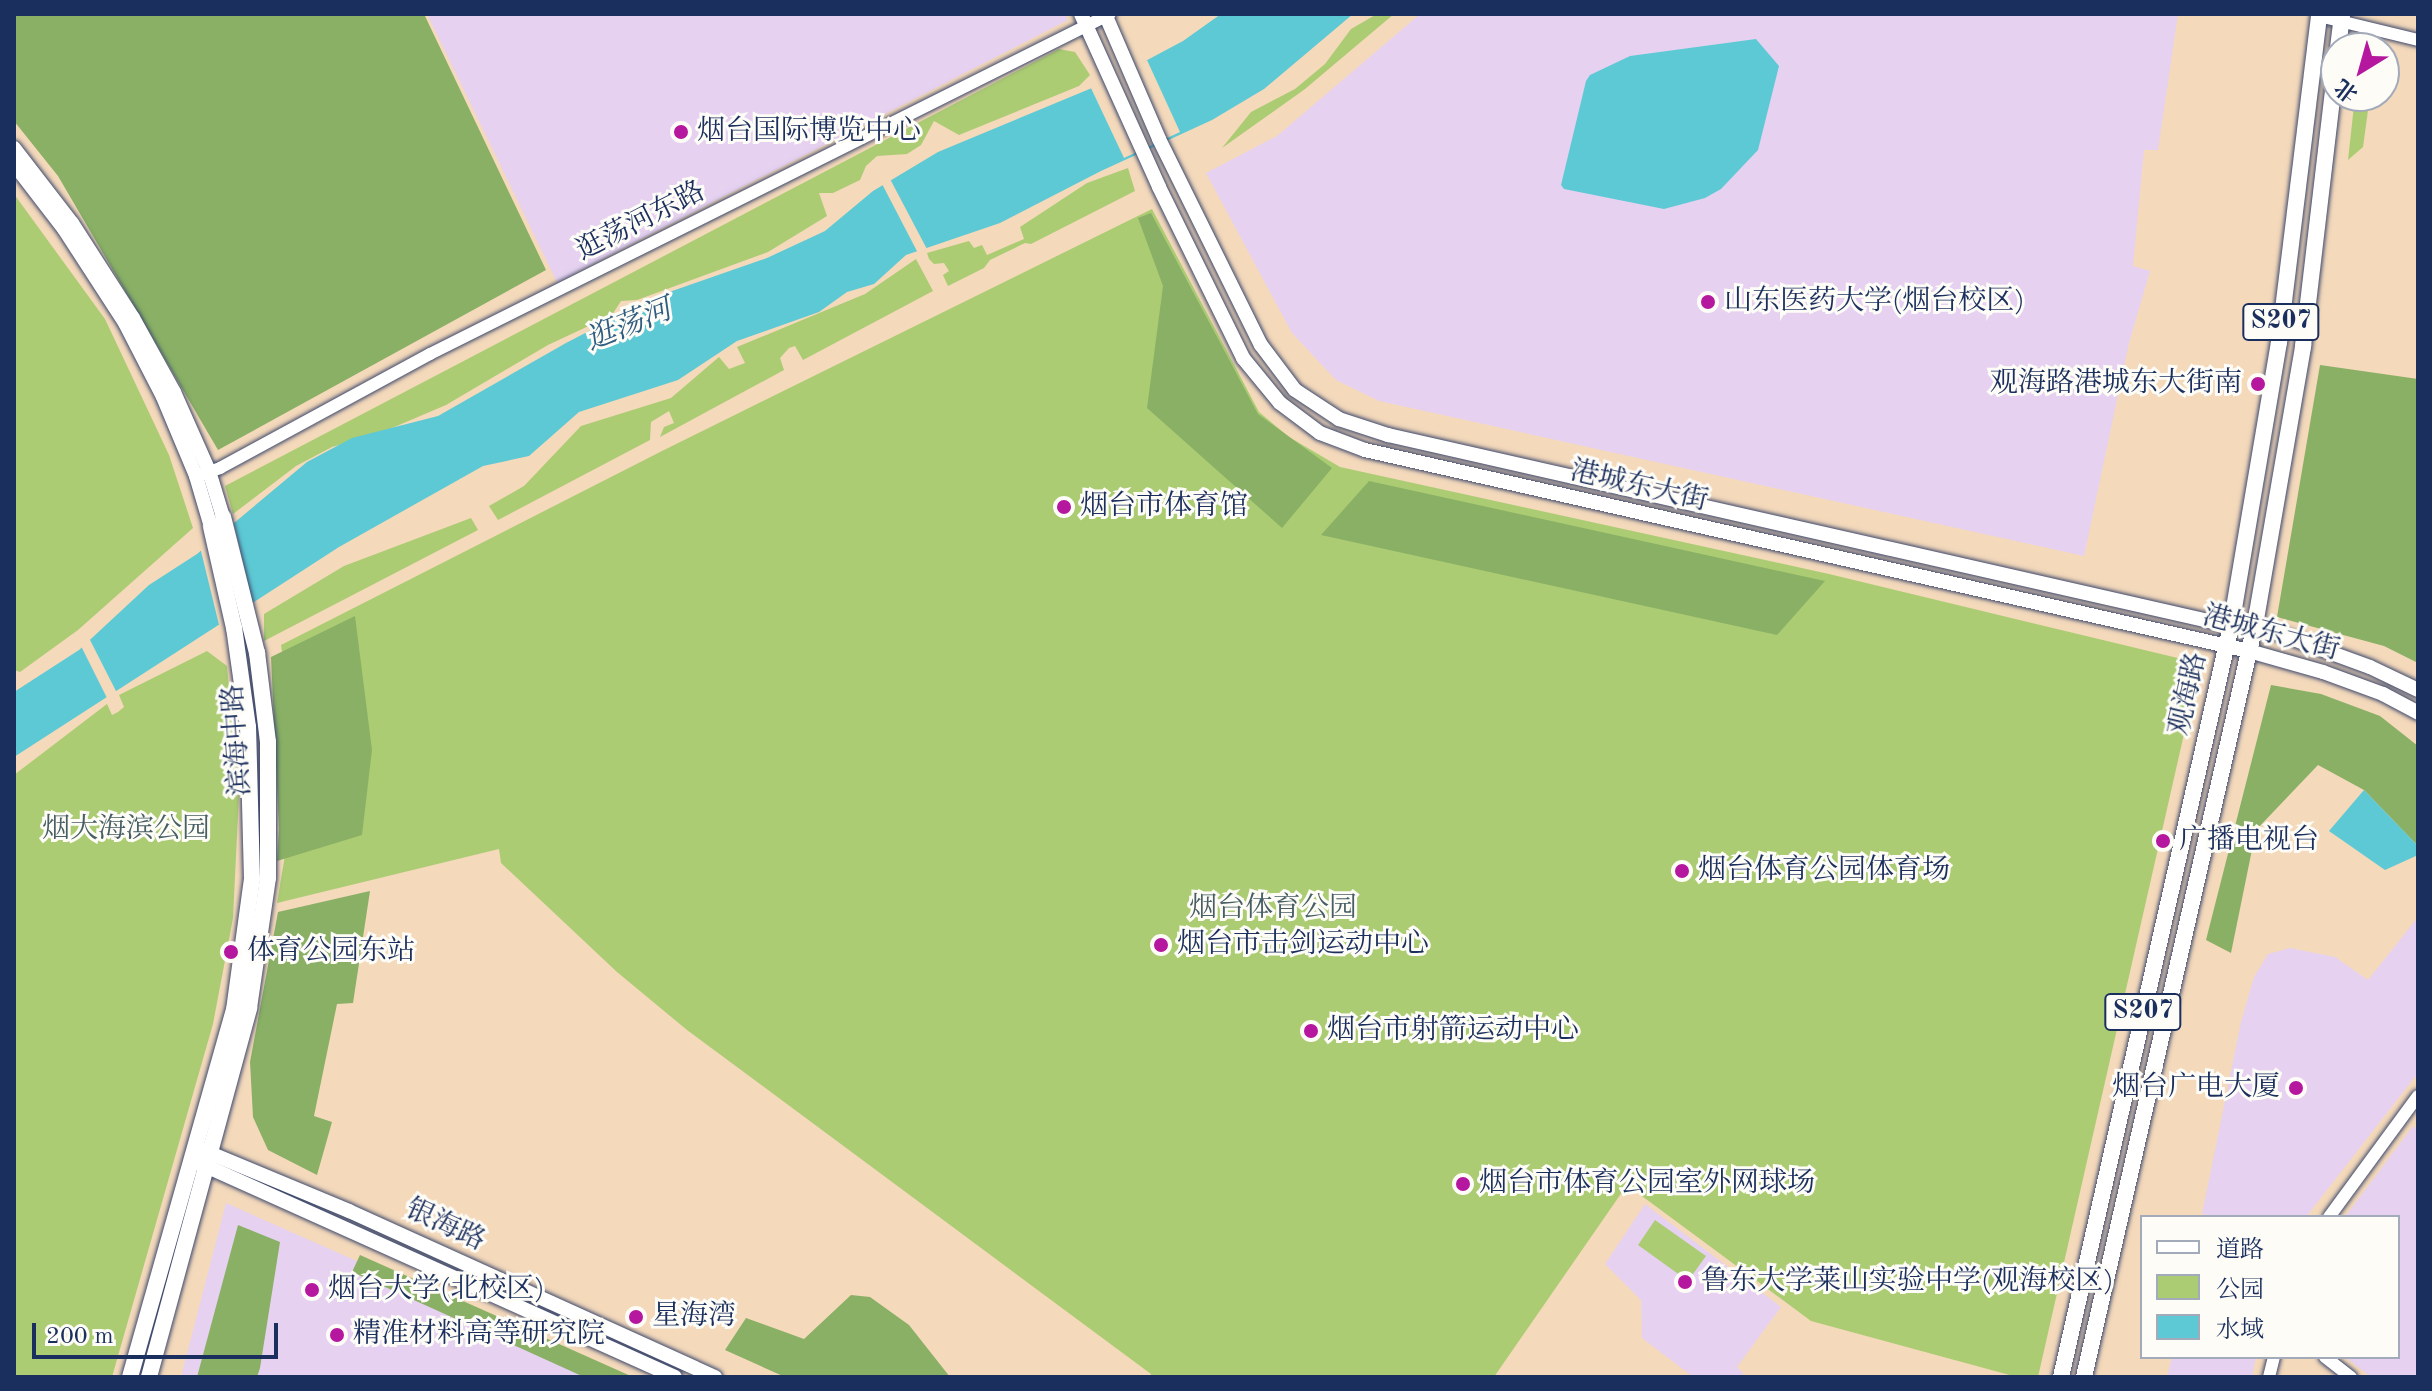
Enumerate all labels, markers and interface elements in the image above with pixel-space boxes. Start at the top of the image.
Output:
north arrow [2320,32,2400,112]
text: 北 [2331,74,2362,105]
place label: 烟台国际博览中心 [697,115,921,149]
marker: 烟台国际博览中心 [672,123,690,141]
street label: 逛荡河东路 [571,175,711,269]
place label: 山东医药大学(烟台校区) [1724,285,2025,319]
water label: 逛荡河 [581,292,677,360]
marker: 山东医药大学(烟台校区) [1699,293,1717,311]
road number: S207 [2241,300,2321,344]
place label: 观海路港城东大街南 [1990,367,2242,401]
marker: 观海路港城东大街南 [2249,375,2267,393]
street label: 港城东大街 [1567,455,1711,519]
place label: 烟台市体育馆 [1080,490,1248,524]
marker: 烟台市体育馆 [1055,498,1073,516]
street label: 港城东大街 [2199,600,2343,668]
street label: 观海路 [2163,649,2215,739]
street label: 滨海中路 [217,683,259,797]
park label: 烟大海滨公园 [42,813,210,847]
place label: 广播电视台 [2179,824,2319,858]
marker: 广播电视台 [2154,832,2172,850]
place label: 烟台体育公园体育场 [1698,854,1950,888]
marker: 烟台体育公园体育场 [1673,862,1691,880]
park label: 烟台体育公园 [1189,892,1357,926]
place label: 烟台市击剑运动中心 [1177,928,1429,962]
place label: 体育公园东站 [247,935,415,969]
marker: 烟台市击剑运动中心 [1152,936,1170,954]
marker: 体育公园东站 [222,943,240,961]
road number: S207 [2103,990,2183,1034]
place label: 烟台市射箭运动中心 [1327,1014,1579,1048]
marker: 烟台市射箭运动中心 [1302,1022,1320,1040]
place label: 烟台广电大厦 [2112,1071,2280,1105]
marker: 烟台广电大厦 [2287,1079,2305,1097]
place label: 烟台市体育公园室外网球场 [1479,1167,1815,1201]
marker: 烟台市体育公园室外网球场 [1454,1175,1472,1193]
street label: 银海路 [400,1193,490,1259]
legend [2140,1215,2400,1359]
text: 道路 [2216,1239,2264,1263]
place label: 鲁东大学莱山实验中学(观海校区) [1701,1265,2114,1299]
place label: 烟台大学(北校区) [328,1273,545,1307]
marker: 鲁东大学莱山实验中学(观海校区) [1676,1273,1694,1291]
text: 公园 [2216,1279,2264,1303]
marker: 烟台大学(北校区) [303,1281,321,1299]
place label: 星海湾 [652,1300,736,1334]
scale bar [36,1307,282,1357]
marker: 星海湾 [627,1308,645,1326]
place label: 精准材料高等研究院 [353,1318,605,1352]
text: 水域 [2216,1319,2264,1343]
text: 200 m [46,1325,114,1349]
marker: 精准材料高等研究院 [328,1326,346,1344]

